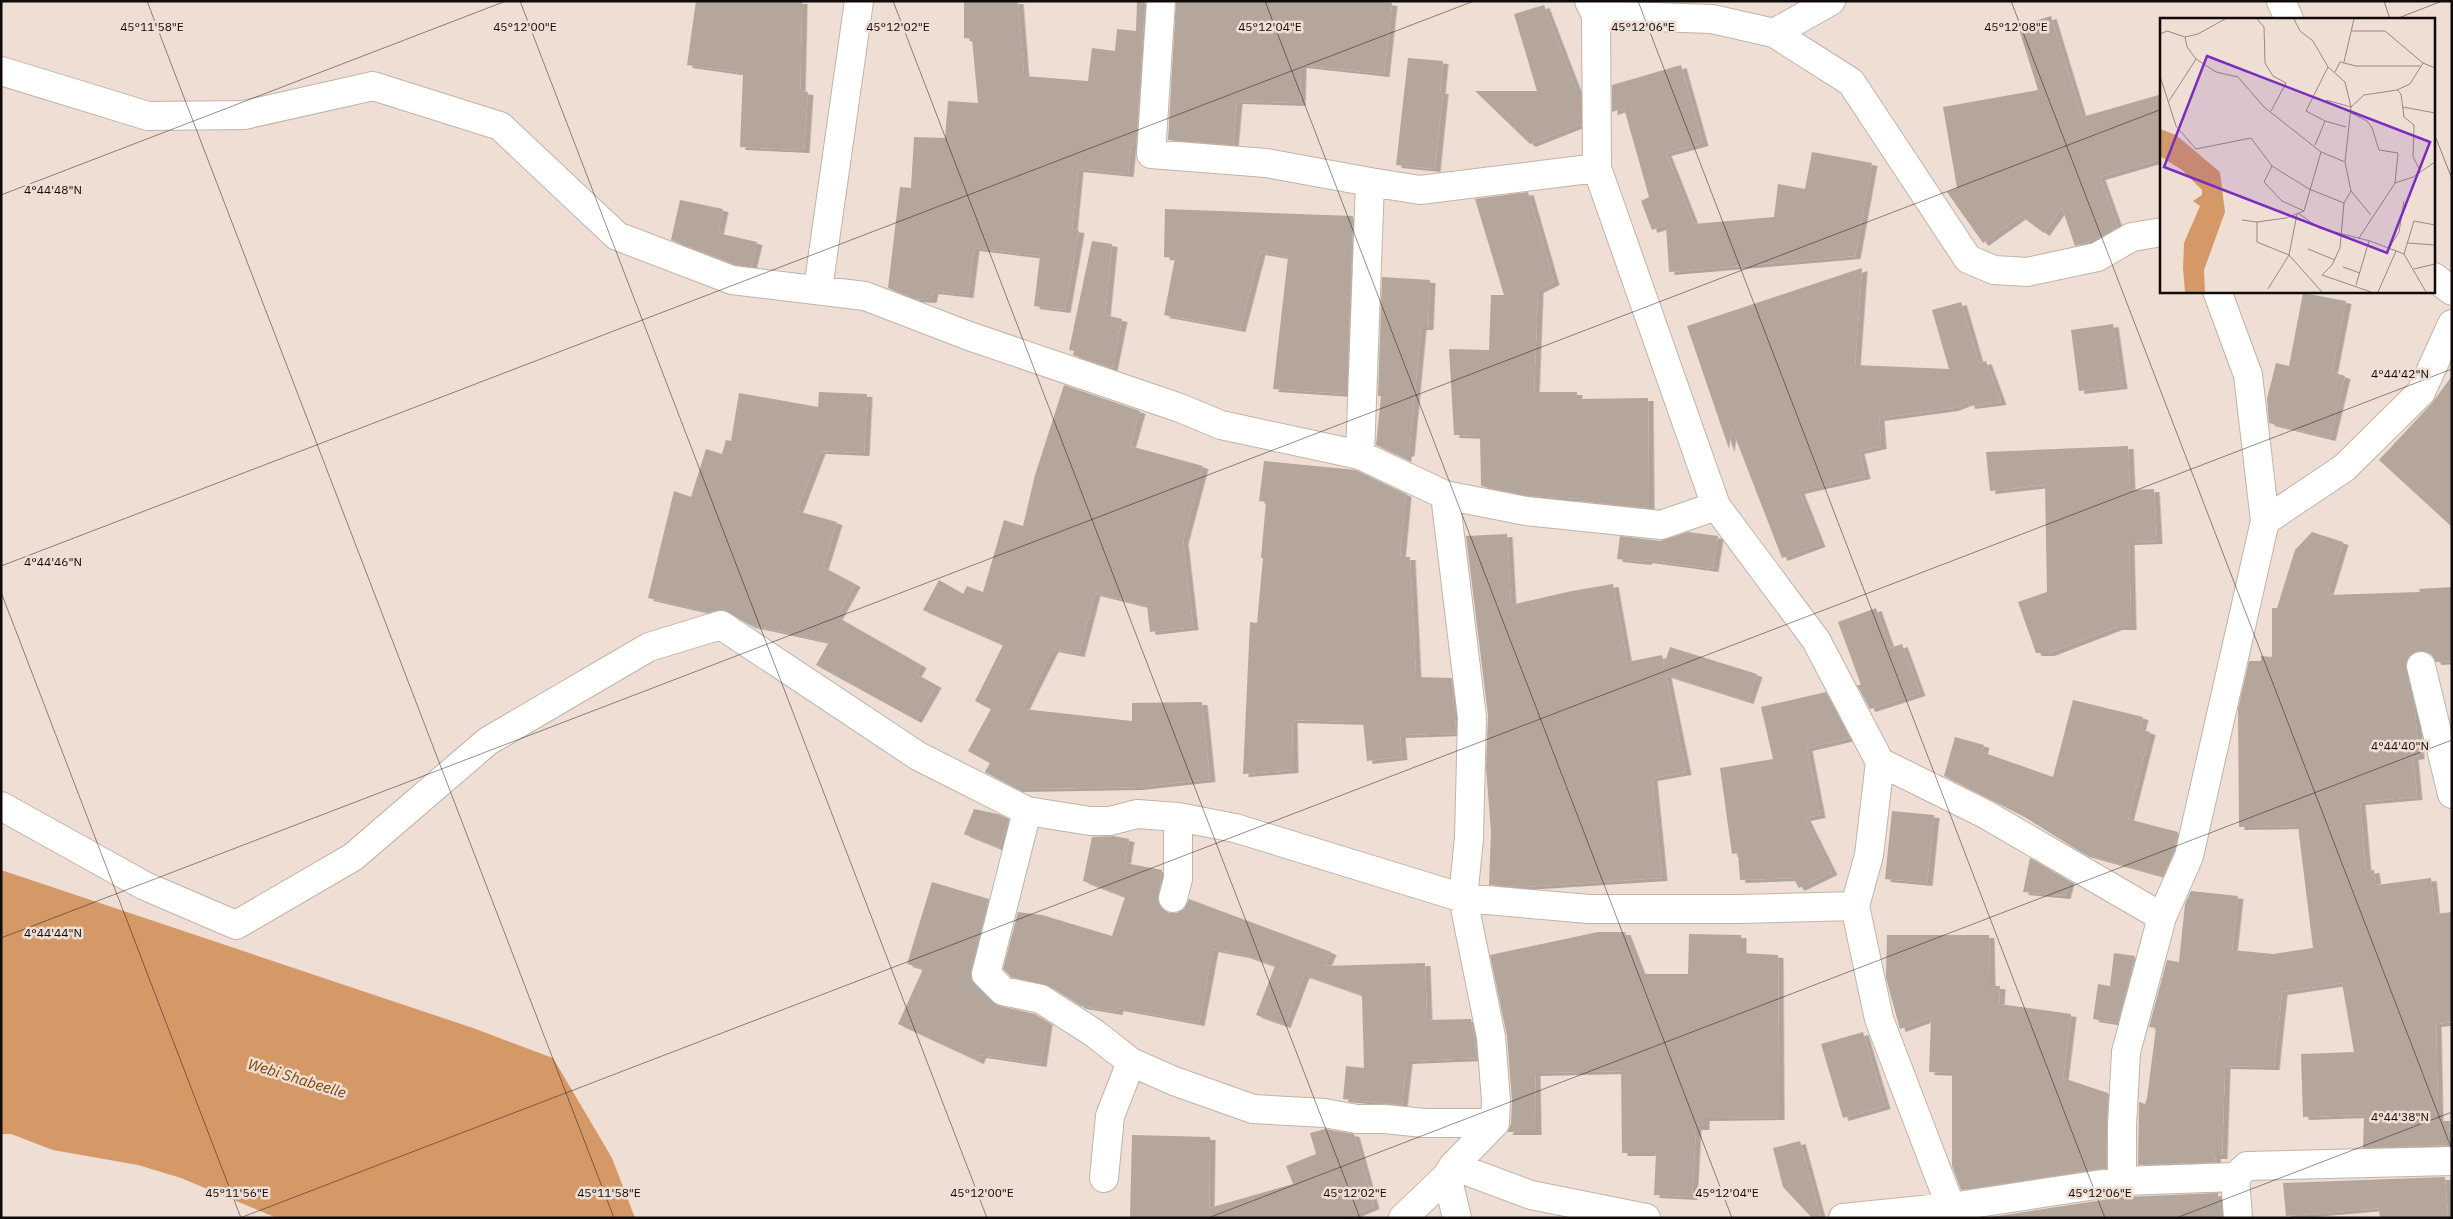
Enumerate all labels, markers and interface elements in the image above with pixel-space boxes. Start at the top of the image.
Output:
inset map [2160,18,2436,292]
text: 45°11'58"E [120,19,184,34]
text: 45°12'00"E [493,19,557,34]
text: 45°12'02"E [866,19,930,34]
text: 45°12'04"E [1238,19,1302,34]
text: 45°12'06"E [1611,19,1675,34]
text: 45°12'08"E [1984,19,2048,34]
text: 4°44'48"N [24,182,82,197]
text: 4°44'42"N [2371,366,2429,381]
text: 4°44'46"N [24,554,82,569]
text: 4°44'40"N [2371,738,2429,753]
text: 4°44'44"N [24,925,82,940]
water label: Webi Shabeelle [246,1054,349,1102]
text: 4°44'38"N [2371,1109,2429,1124]
text: 45°11'56"E [205,1185,269,1200]
text: 45°11'58"E [577,1185,641,1200]
text: 45°12'00"E [950,1185,1014,1200]
text: 45°12'02"E [1323,1185,1387,1200]
text: 45°12'04"E [1695,1185,1759,1200]
text: 45°12'06"E [2068,1185,2132,1200]

